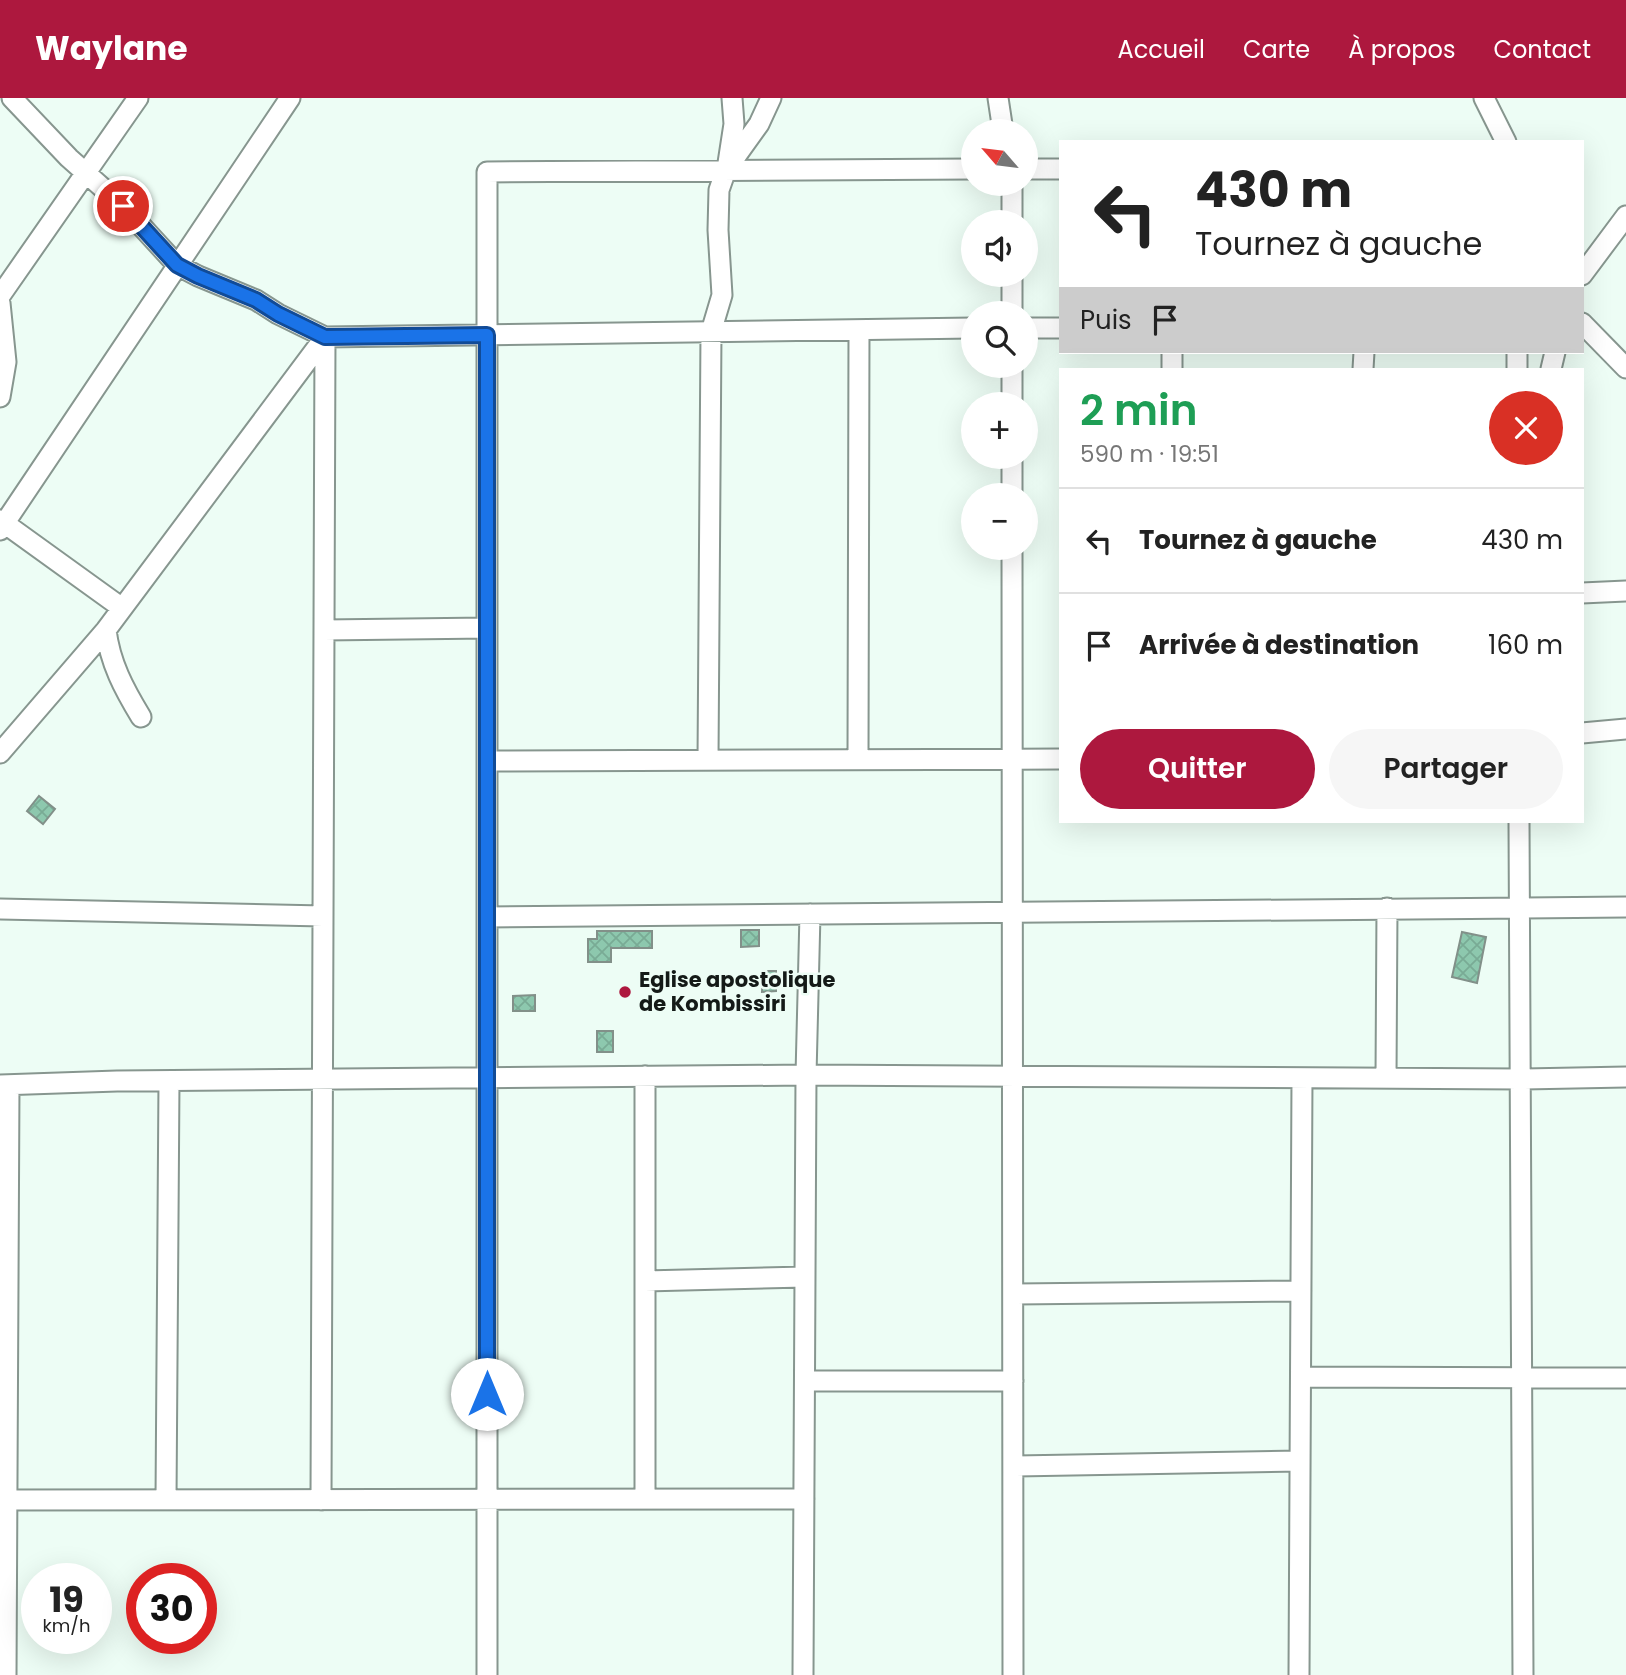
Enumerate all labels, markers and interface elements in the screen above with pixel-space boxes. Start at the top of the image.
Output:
text: Waylane [35,25,188,72]
text: Accueil [1118,33,1205,66]
text: Carte [1243,33,1310,66]
text: À propos [1348,33,1455,66]
text: Contact [1493,33,1591,66]
north arrow [961,119,1038,196]
map controls [961,119,1038,560]
text: 430 m [1195,156,1352,224]
icon: left [1080,168,1171,259]
pin [93,176,153,236]
icon: arrive [104,187,142,225]
button: sound [961,210,1038,287]
text: Tournez à gauche [1195,221,1482,266]
button: search [961,301,1038,378]
icon: arrive [1146,301,1184,339]
text: Puis [1080,302,1132,338]
text: 2 min [1080,381,1198,440]
button: close [1489,391,1563,465]
button: + [961,392,1038,469]
text: 590 m · 19:51 [1080,438,1219,470]
button: − [961,483,1038,560]
icon: left [1080,522,1118,560]
text: Tournez à gauche [1139,522,1377,558]
text: 430 m [1481,522,1563,558]
icon: arrive [1080,627,1118,665]
text: Arrivée à destination [1139,627,1419,663]
text: 160 m [1488,627,1563,663]
button: Quitter [1080,729,1315,809]
button: Partager [1329,729,1563,809]
place label: Eglise apostolique de Kombissiri [639,965,835,1018]
marker: Eglise apostolique de Kombissiri [617,984,633,1000]
position arrow [450,1357,524,1431]
speed limit sign: 30 [126,1563,217,1654]
text: 19 [49,1575,84,1624]
text: km/h [43,1613,90,1638]

